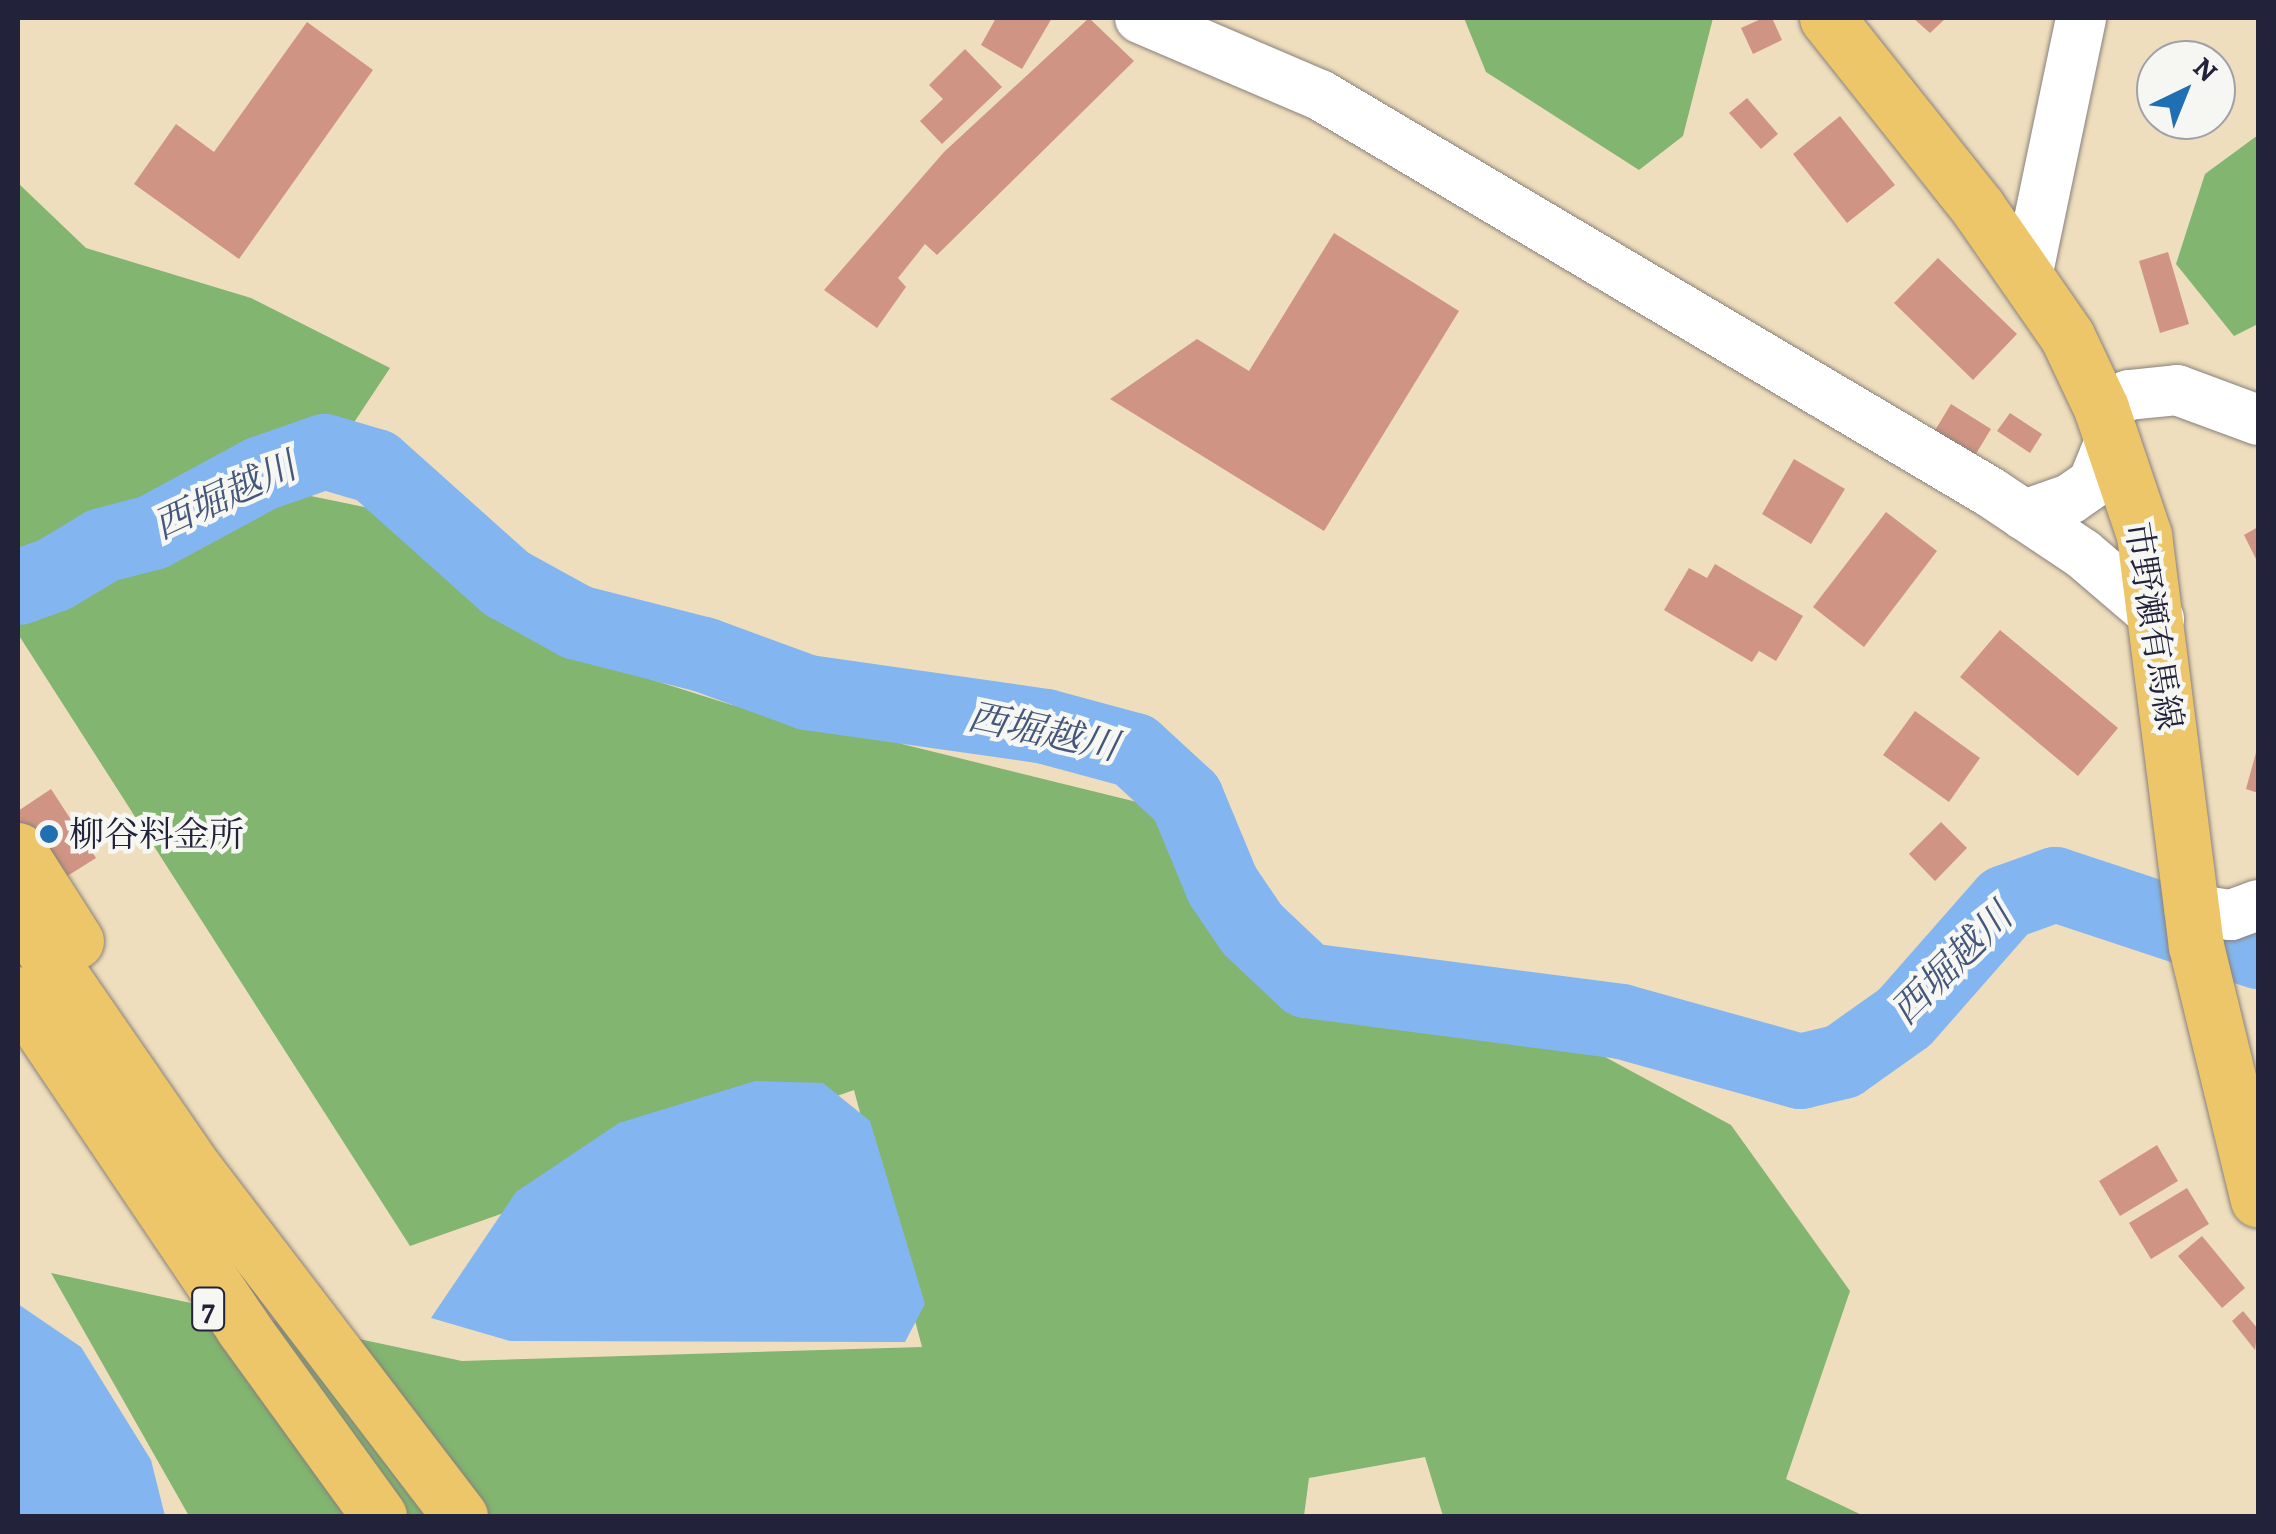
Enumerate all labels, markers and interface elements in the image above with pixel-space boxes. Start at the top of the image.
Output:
north arrow [2136,40,2236,140]
text: N [2185,49,2226,90]
water label: 西堀越川 [146,443,304,549]
street label: 市野瀬有馬線 [2117,519,2191,733]
water label: 西堀越川 [964,694,1122,770]
place label: 柳谷料金所 [69,813,244,855]
marker: 柳谷料金所 [38,823,60,845]
water label: 西堀越川 [1882,894,2022,1034]
road number: 7 [190,1282,226,1336]

